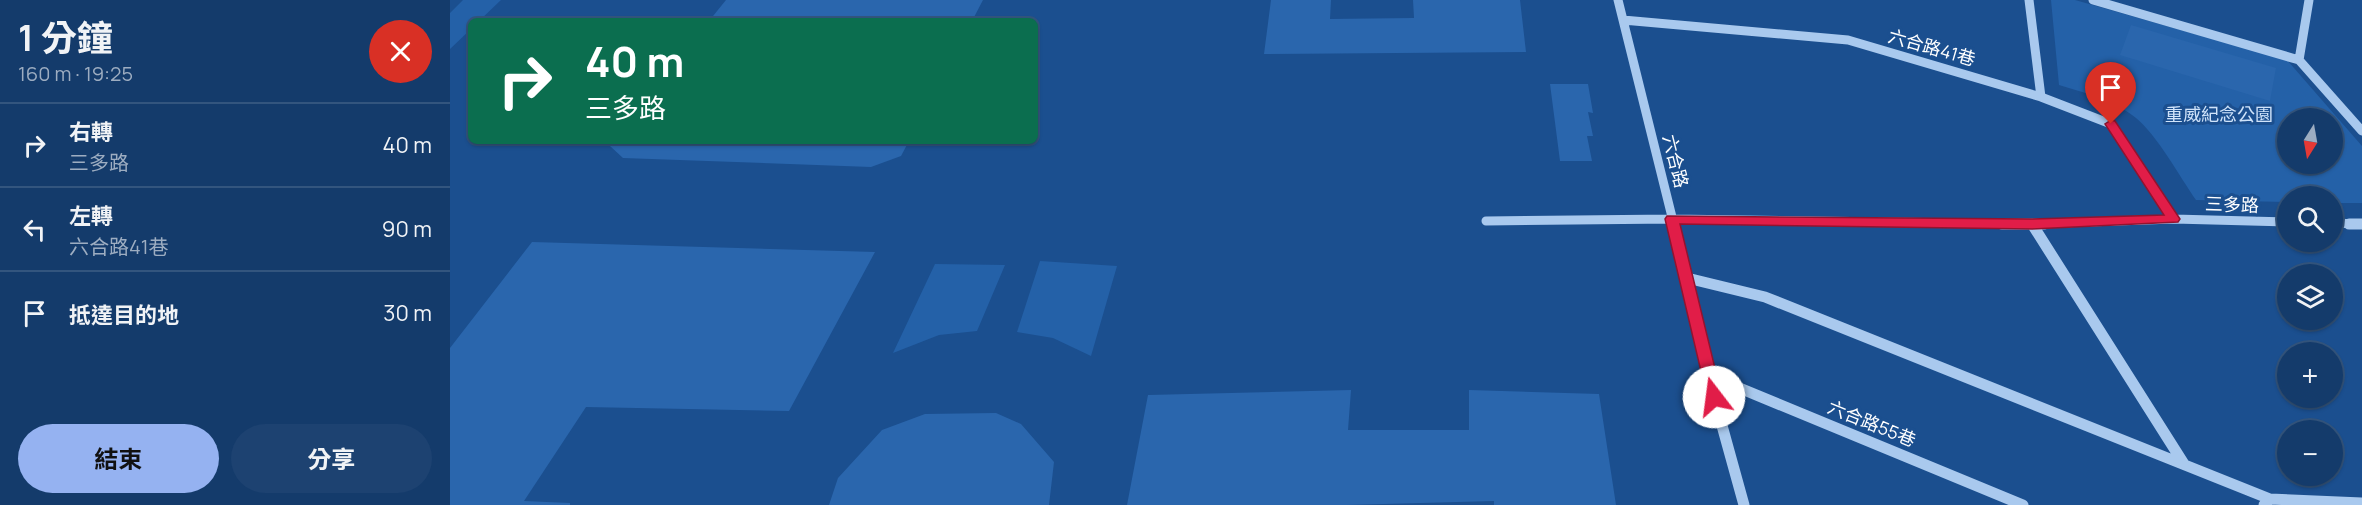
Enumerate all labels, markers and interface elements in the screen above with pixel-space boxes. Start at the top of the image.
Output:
text: 1 分鐘 [18,13,113,62]
button: close [369,20,432,83]
street label: 六合路41巷 [1886,23,1978,71]
text: 40 m [585,32,684,90]
icon: right [486,42,564,120]
text: 160 m · 19:25 [18,60,133,87]
pin [2085,62,2136,124]
icon: arrive [2094,71,2127,104]
text: 三多路 [585,89,666,126]
park label: 重威紀念公園 [2165,102,2273,126]
north arrow [2277,108,2343,174]
map controls [2277,108,2343,486]
text: 右轉 [69,117,113,147]
icon: right [18,129,51,162]
text: 40 m [383,130,432,160]
street label: 六合路 [1658,132,1694,190]
text: 三多路 [69,149,129,176]
button: search [2277,186,2343,252]
street label: 三多路 [2205,191,2259,217]
text: 左轉 [69,201,113,231]
icon: left [18,213,51,246]
text: 90 m [382,214,432,244]
text: 六合路41巷 [69,233,169,260]
button: layers [2277,264,2343,330]
icon: arrive [18,297,51,330]
text: 30 m [383,298,432,328]
text: 抵達目的地 [69,300,179,330]
button: + [2277,342,2343,408]
position arrow [1682,365,1746,429]
street label: 六合路55巷 [1824,394,1920,452]
button: − [2277,420,2343,486]
button: 結束 [18,424,219,493]
button: 分享 [231,424,432,493]

